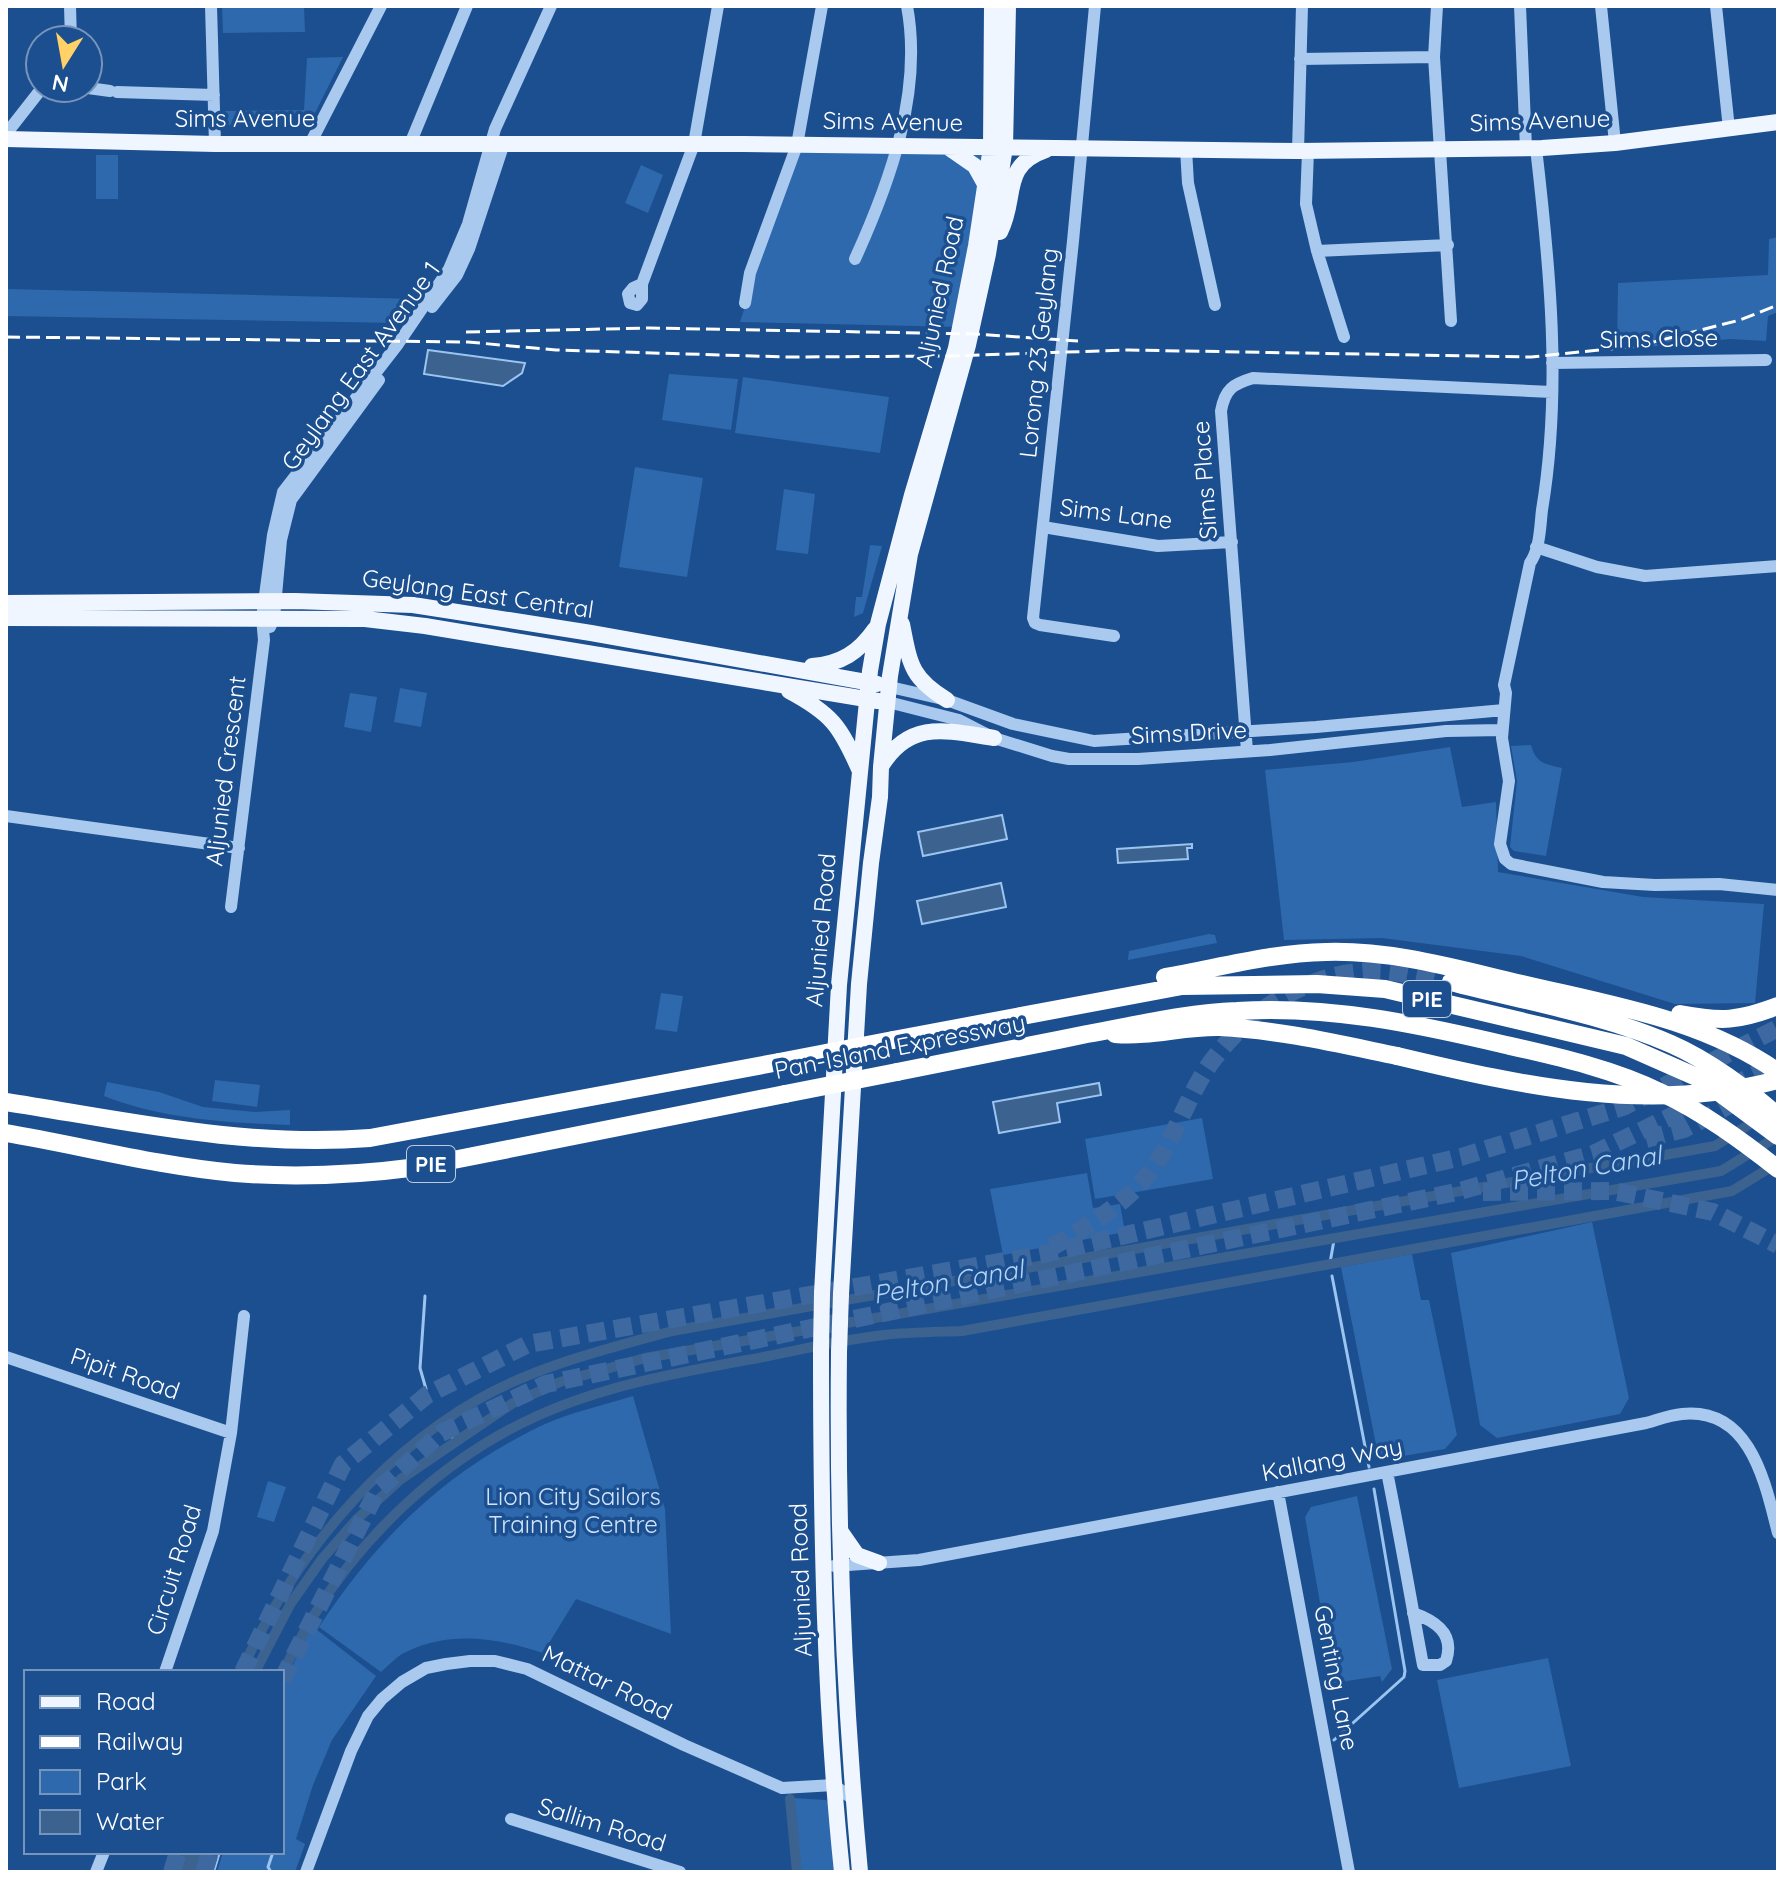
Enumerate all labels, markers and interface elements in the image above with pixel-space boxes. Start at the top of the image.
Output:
north arrow [24,24,104,104]
text: N [50,68,71,99]
street label: Sims Avenue [175,103,315,133]
street label: Sims Avenue [1469,103,1611,137]
street label: Sims Avenue [823,105,963,137]
street label: Aljunied Road [908,213,970,370]
street label: Lorong 23 Geylang [1012,246,1064,459]
street label: Geylang East Avenue 1 [274,255,446,476]
street label: Sims Close [1599,322,1719,354]
street label: Sims Place [1185,420,1223,540]
street label: Sims Lane [1058,491,1174,535]
street label: Geylang East Central [360,562,596,624]
street label: Aljunied Crescent [198,674,252,868]
street label: Sims Drive [1130,714,1248,750]
street label: Aljunied Road [798,852,842,1008]
road number: PIE [1403,981,1451,1017]
street label: Pan-Island Expressway [772,1007,1028,1085]
water label: Pelton Canal [1508,1138,1667,1197]
road number: PIE [407,1146,455,1182]
water label: Pelton Canal [870,1252,1029,1311]
street label: Pipit Road [67,1340,184,1406]
street label: Kallang Way [1259,1431,1405,1487]
park label: Lion City Sailors Training Centre [485,1481,661,1539]
street label: Circuit Road [139,1501,207,1639]
street label: Aljunied Road [782,1503,818,1658]
street label: Genting Lane [1308,1603,1366,1753]
street label: Mattar Road [538,1638,677,1726]
legend [24,1670,284,1854]
text: Road [96,1686,156,1716]
text: Railway [96,1726,183,1756]
text: Park [96,1766,147,1796]
street label: Sallim Road [535,1790,670,1858]
text: Water [96,1806,164,1836]

